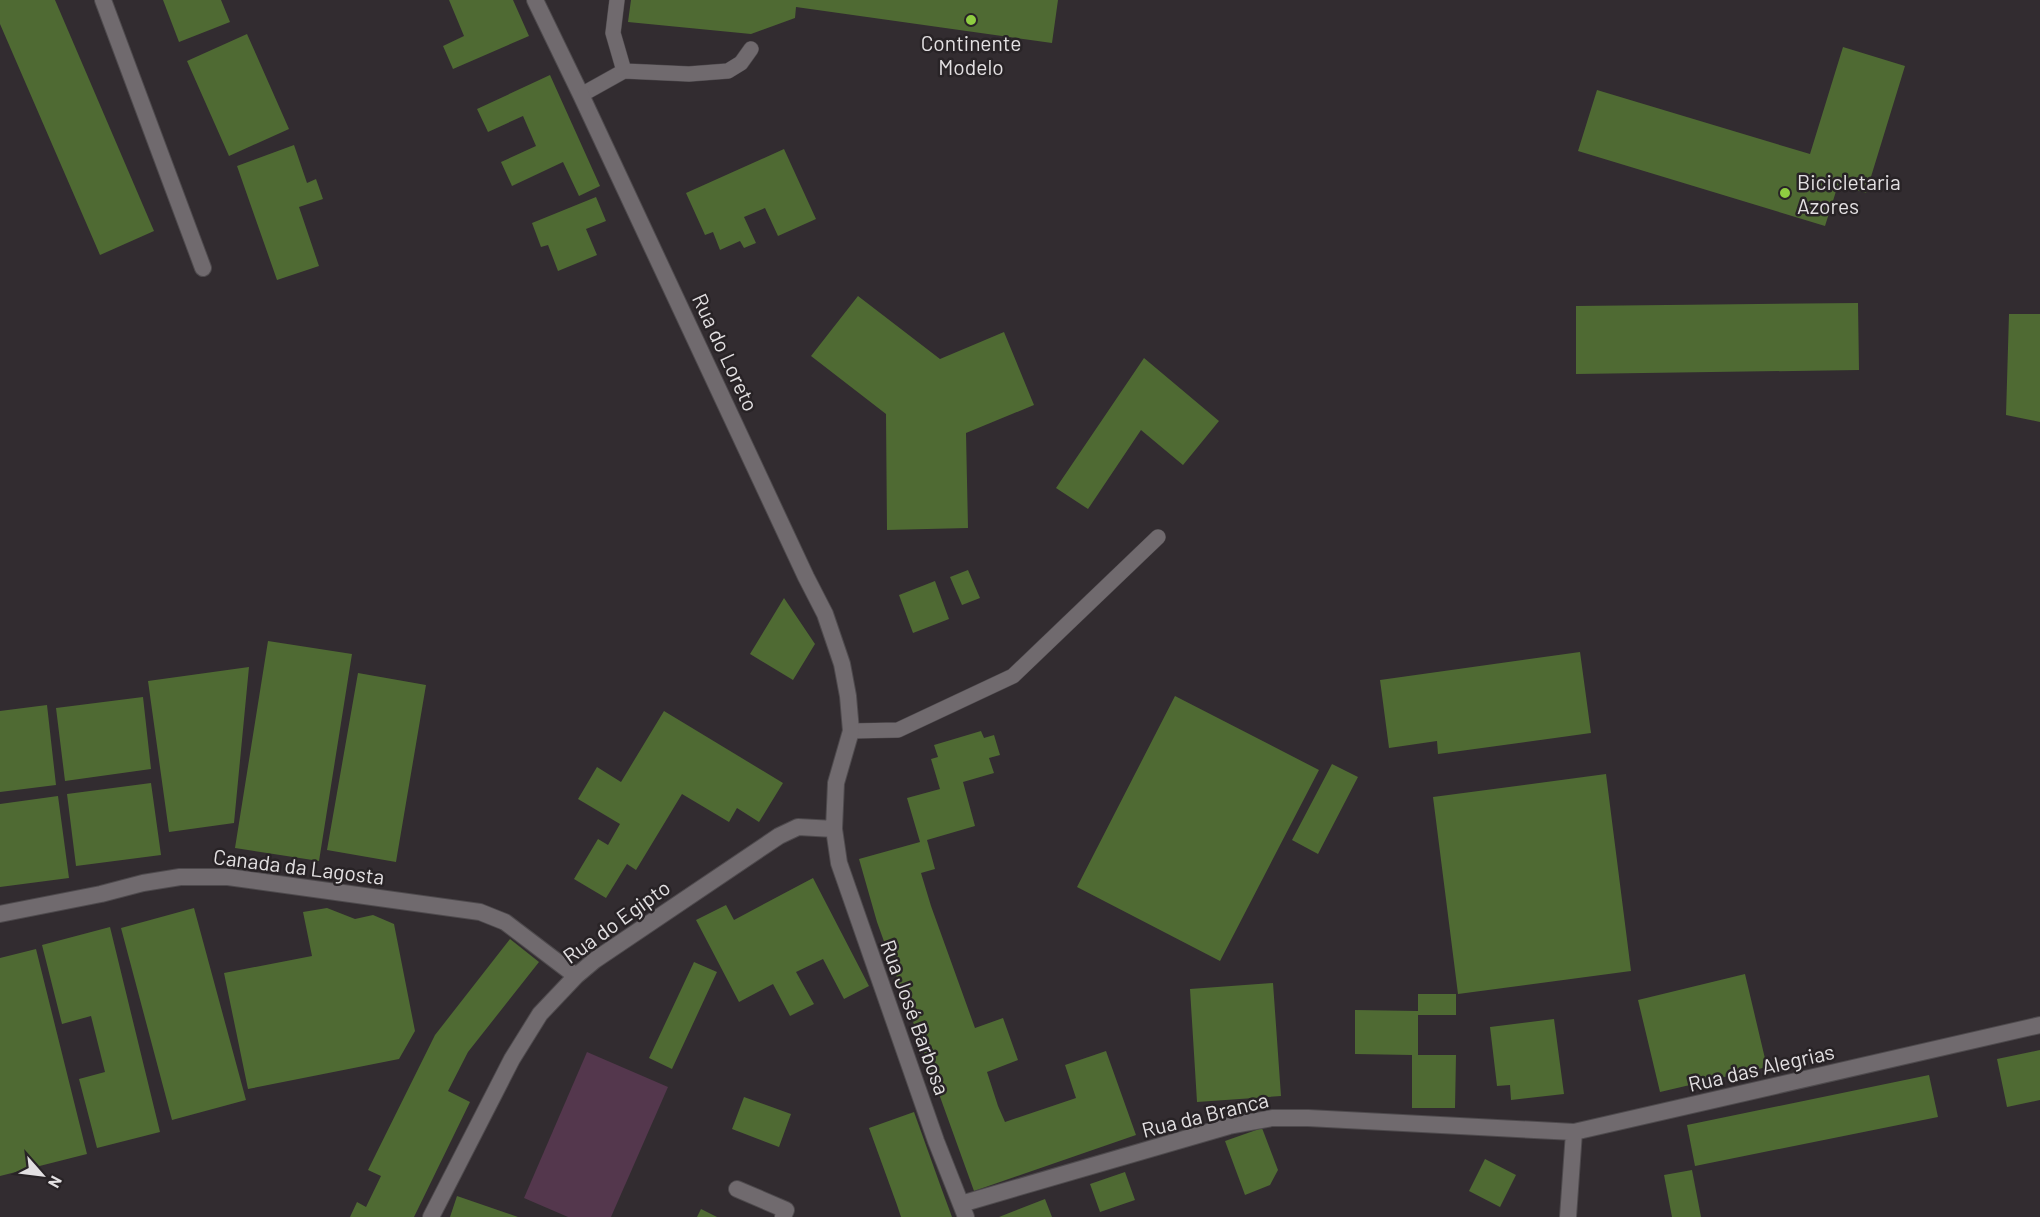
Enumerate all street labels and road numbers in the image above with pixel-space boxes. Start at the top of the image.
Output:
street label: Rua do Loreto [688,289,764,415]
street label: Canada da Lagosta [212,843,386,889]
street label: Rua do Egipto [558,874,674,968]
street label: Rua José Barbosa [876,936,956,1098]
street label: Rua das Alegrias [1685,1038,1837,1096]
street label: Rua da Branca [1139,1086,1271,1142]

